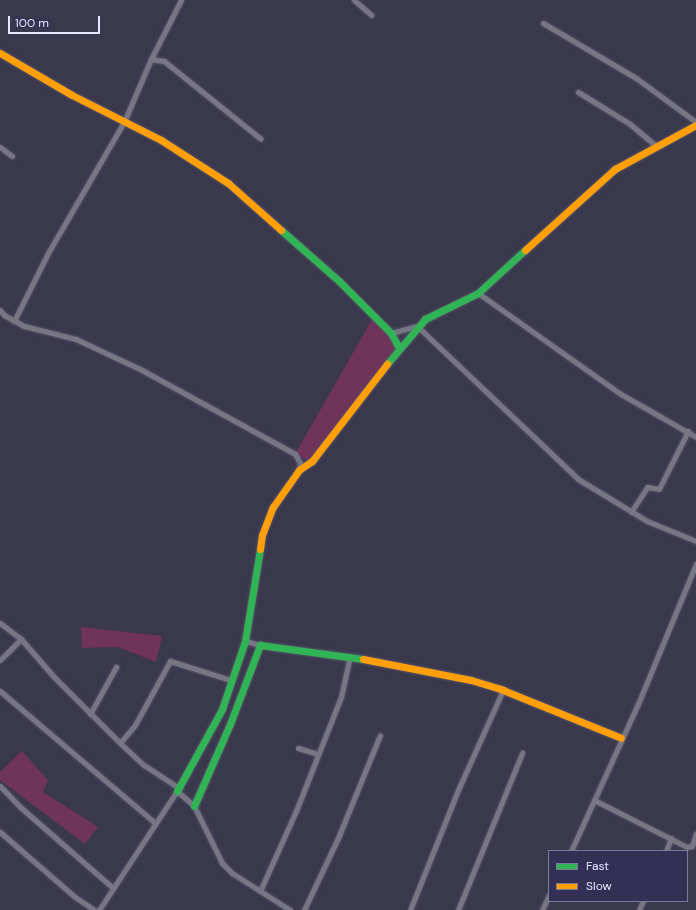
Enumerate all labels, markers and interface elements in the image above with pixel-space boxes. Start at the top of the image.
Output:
scale bar [10,8,102,34]
text: 100 m [15,15,49,31]
legend [548,850,688,902]
text: Fast [586,858,609,874]
text: Slow [586,878,612,894]

